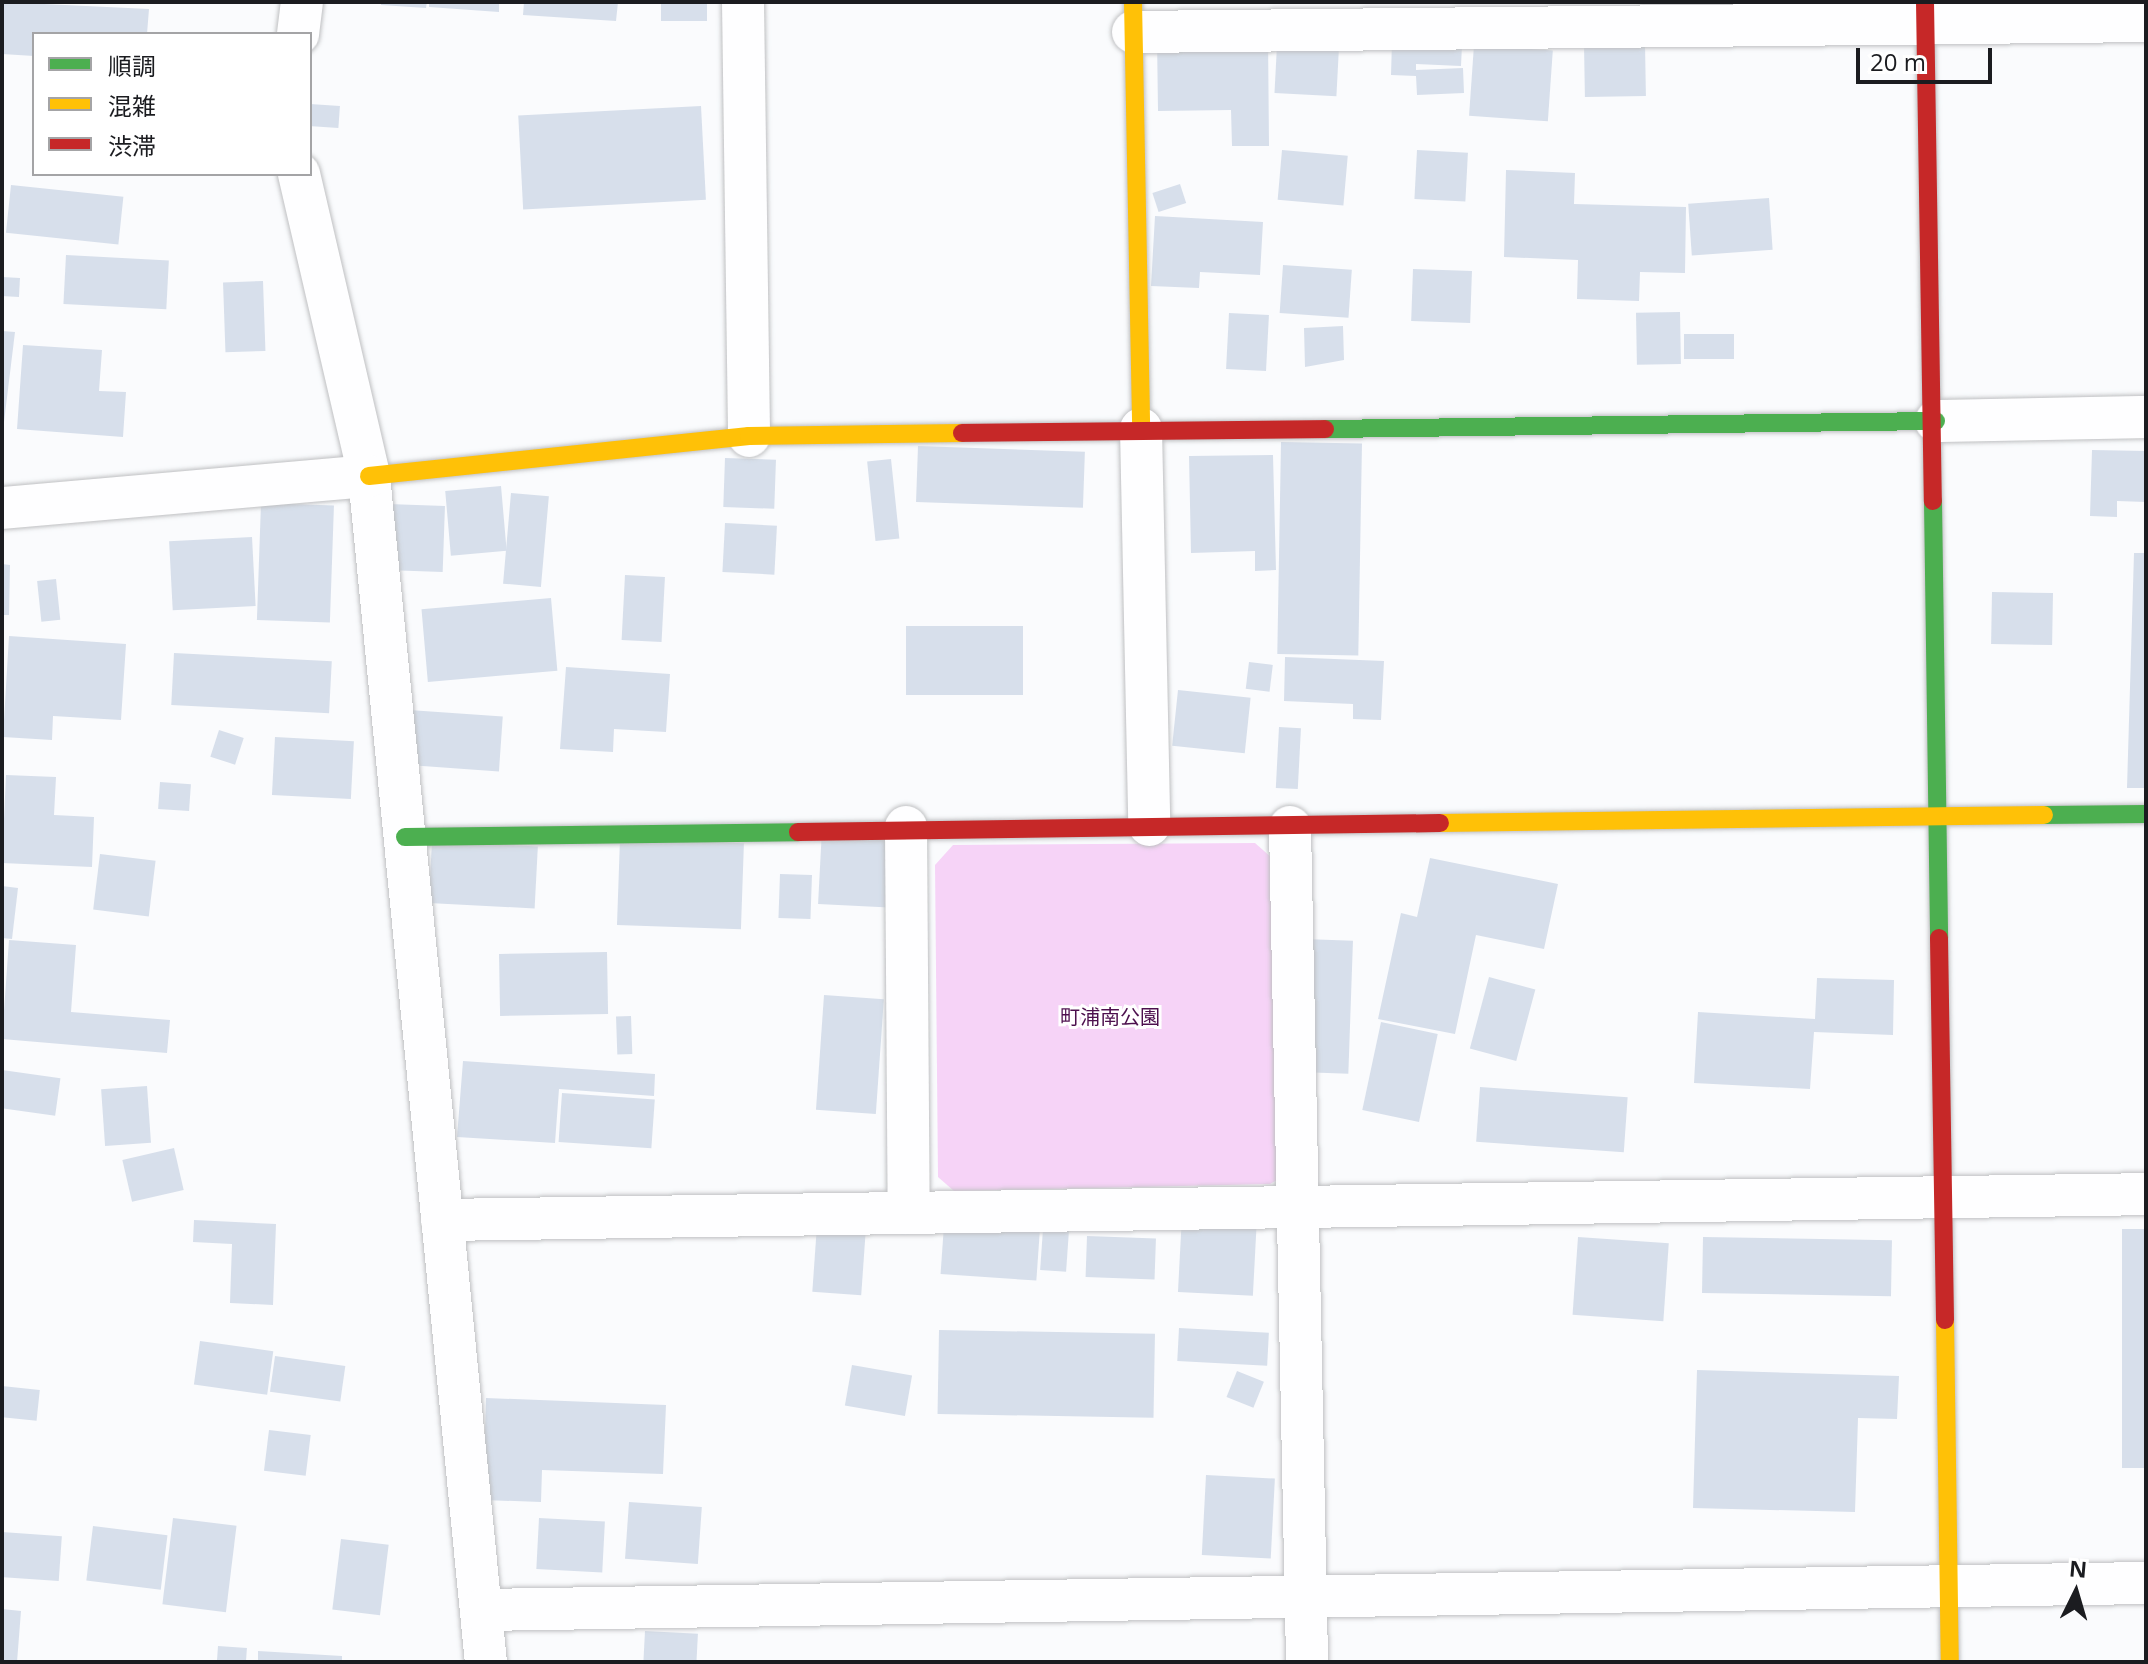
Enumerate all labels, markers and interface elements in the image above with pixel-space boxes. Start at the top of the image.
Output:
legend [32,32,312,176]
scale bar [1860,32,1996,82]
text: 20 m [1870,45,1926,78]
text: 順調 [108,49,156,82]
text: 混雑 [108,89,156,122]
text: 渋滞 [108,129,156,162]
park label: 町浦南公園 [1060,1004,1160,1028]
north arrow [2036,1552,2116,1632]
text: N [2068,1552,2088,1584]

